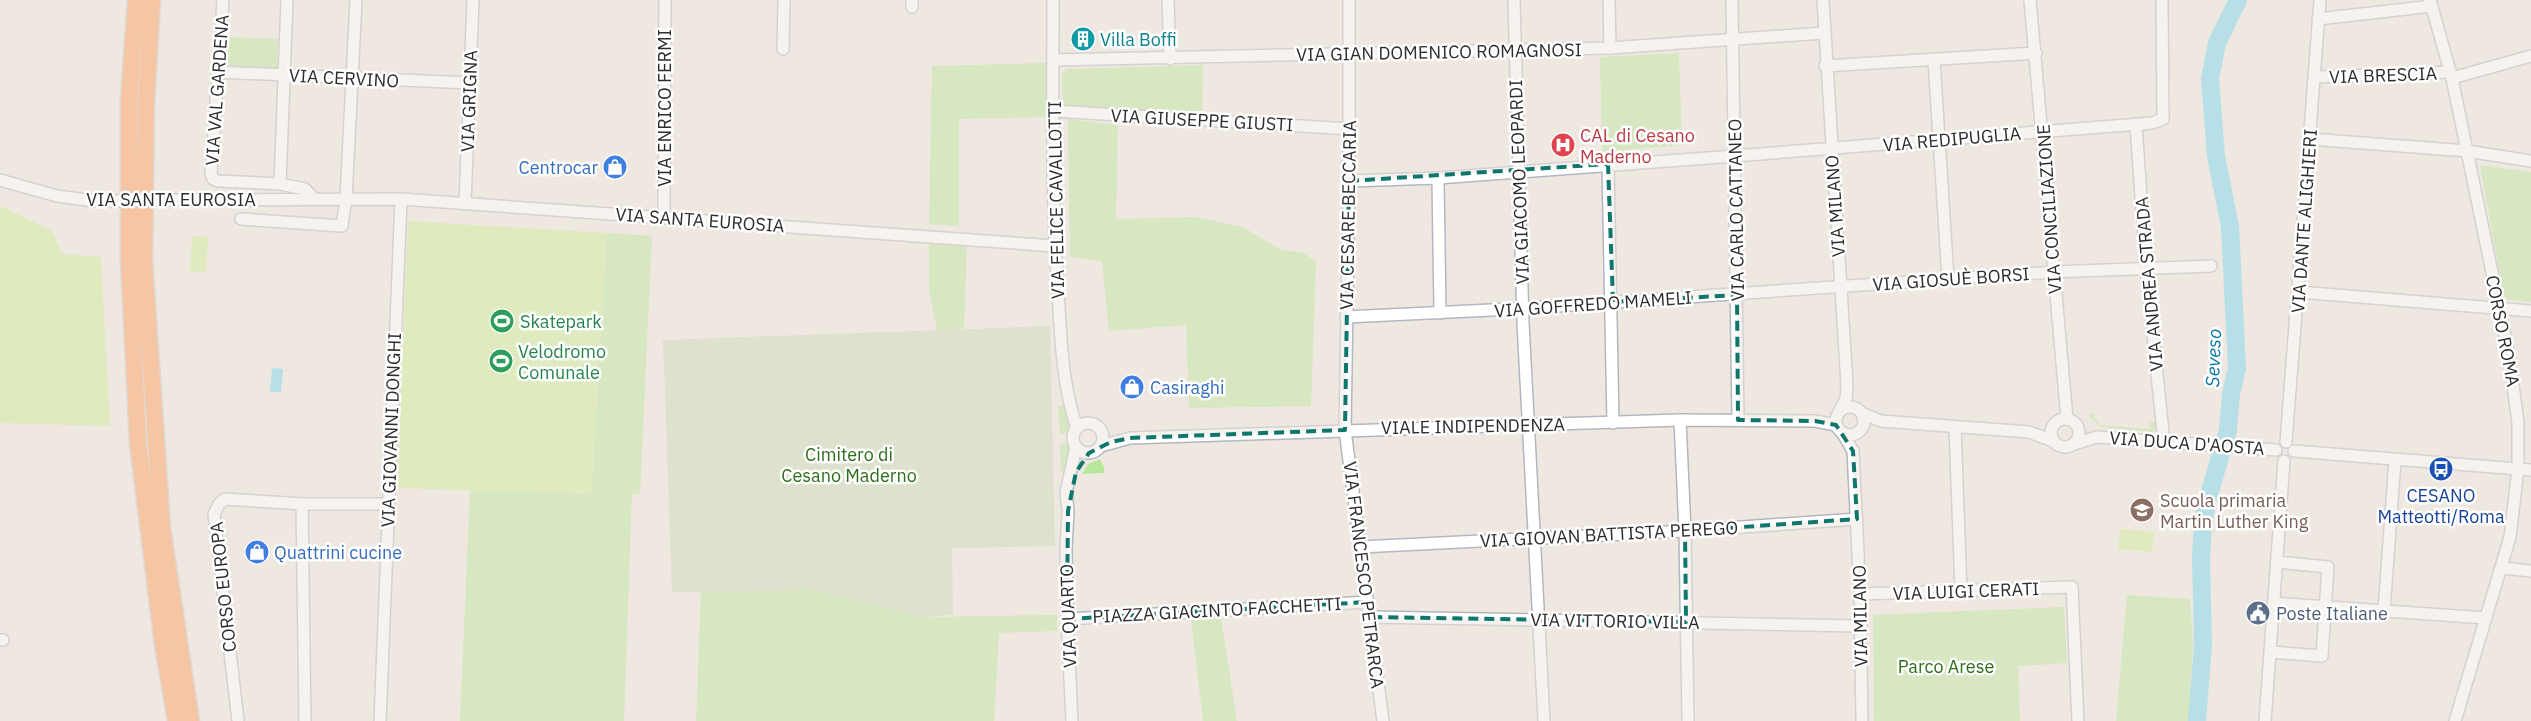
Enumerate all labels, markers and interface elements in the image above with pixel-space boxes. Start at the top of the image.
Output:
street label: VIA VAL GARDENA [200,13,234,166]
building icon: Villa Boffi [1070,26,1096,52]
place label: Villa Boffi [1100,28,1177,51]
street label: VIA ENRICO FERMI [653,29,676,187]
street label: VIA GIAN DOMENICO ROMAGNOSI [1296,38,1582,66]
street label: VIA GRIGNA [456,49,482,152]
street label: VIA BRESCIA [2329,62,2438,88]
street label: VIA CERVINO [288,64,400,92]
street label: VIA GIACOMO LEOPARDI [1504,79,1534,285]
street label: VIA FELICE CAVALLOTTI [1043,101,1069,299]
street label: VIA GIUSEPPE GIUSTI [1110,104,1294,136]
street label: VIA CESARE BECCARIA [1335,119,1361,310]
street label: VIA CARLO CATTANEO [1723,119,1749,301]
street label: VIA REDIPUGLIA [1882,121,2023,156]
street label: VIA CONCILIAZIONE [2032,123,2066,295]
place label: CAL di Cesano Maderno [1580,124,1695,168]
street label: VIA DANTE ALIGHIERI [2286,128,2322,314]
hospital icon: CAL di Cesano Maderno [1550,132,1576,158]
shop icon: Centrocar [602,154,628,180]
street label: VIA MILANO [1820,154,1850,258]
place label: Centrocar [519,156,598,179]
street label: VIA SANTA EUROSIA [86,188,256,211]
street label: VIA ANDREA STRADA [2130,195,2168,372]
street label: VIA SANTA EUROSIA [615,203,786,237]
street label: VIA GIOSUÈ BORSI [1872,262,2030,296]
street label: CORSO ROMA [2481,273,2525,389]
street label: VIA GOFFREDO MAMELI [1493,286,1693,322]
sports icon: Skatepark [489,308,515,334]
place label: Skatepark [520,310,602,333]
water label: Seveso [2200,328,2226,388]
street label: VIA GIOVANNI DONGHI [376,332,406,528]
place label: Velodromo Comunale [518,340,606,384]
sports icon: Velodromo Comunale [488,348,514,374]
shop icon: Casiraghi [1119,374,1145,400]
place label: Casiraghi [1150,376,1224,399]
street label: VIALE INDIPENDENZA [1381,413,1566,439]
street label: VIA DUCA D'AOSTA [2109,426,2266,460]
park label: Cimitero di Cesano Maderno [781,443,917,487]
bus stop icon: CESANO Matteotti/Roma [2428,456,2454,482]
street label: VIA FRANCESCO PETRARCA [1339,460,1389,690]
place label: CESANO Matteotti/Roma [2377,484,2505,528]
place label: Scuola primaria Martin Luther King [2160,489,2309,533]
school or university icon: Scuola primaria Martin Luther King [2129,497,2155,523]
street label: VIA GIOVAN BATTISTA PEREGO [1479,516,1739,552]
street label: CORSO EUROPA [205,520,241,653]
shop icon: Quattrini cucine [244,539,270,565]
place label: Quattrini cucine [274,541,402,564]
street label: VIA QUARTO [1055,564,1081,668]
street label: VIA MILANO [1848,565,1872,667]
street label: VIA LUIGI CERATI [1892,577,2040,605]
street label: PIAZZA GIACINTO FACCHETTI [1092,592,1342,628]
public building icon: Poste Italiane [2245,600,2271,626]
place label: Poste Italiane [2276,602,2388,625]
street label: VIA VITTORIO VILLA [1530,608,1700,634]
park label: Parco Arese [1898,655,1994,678]

